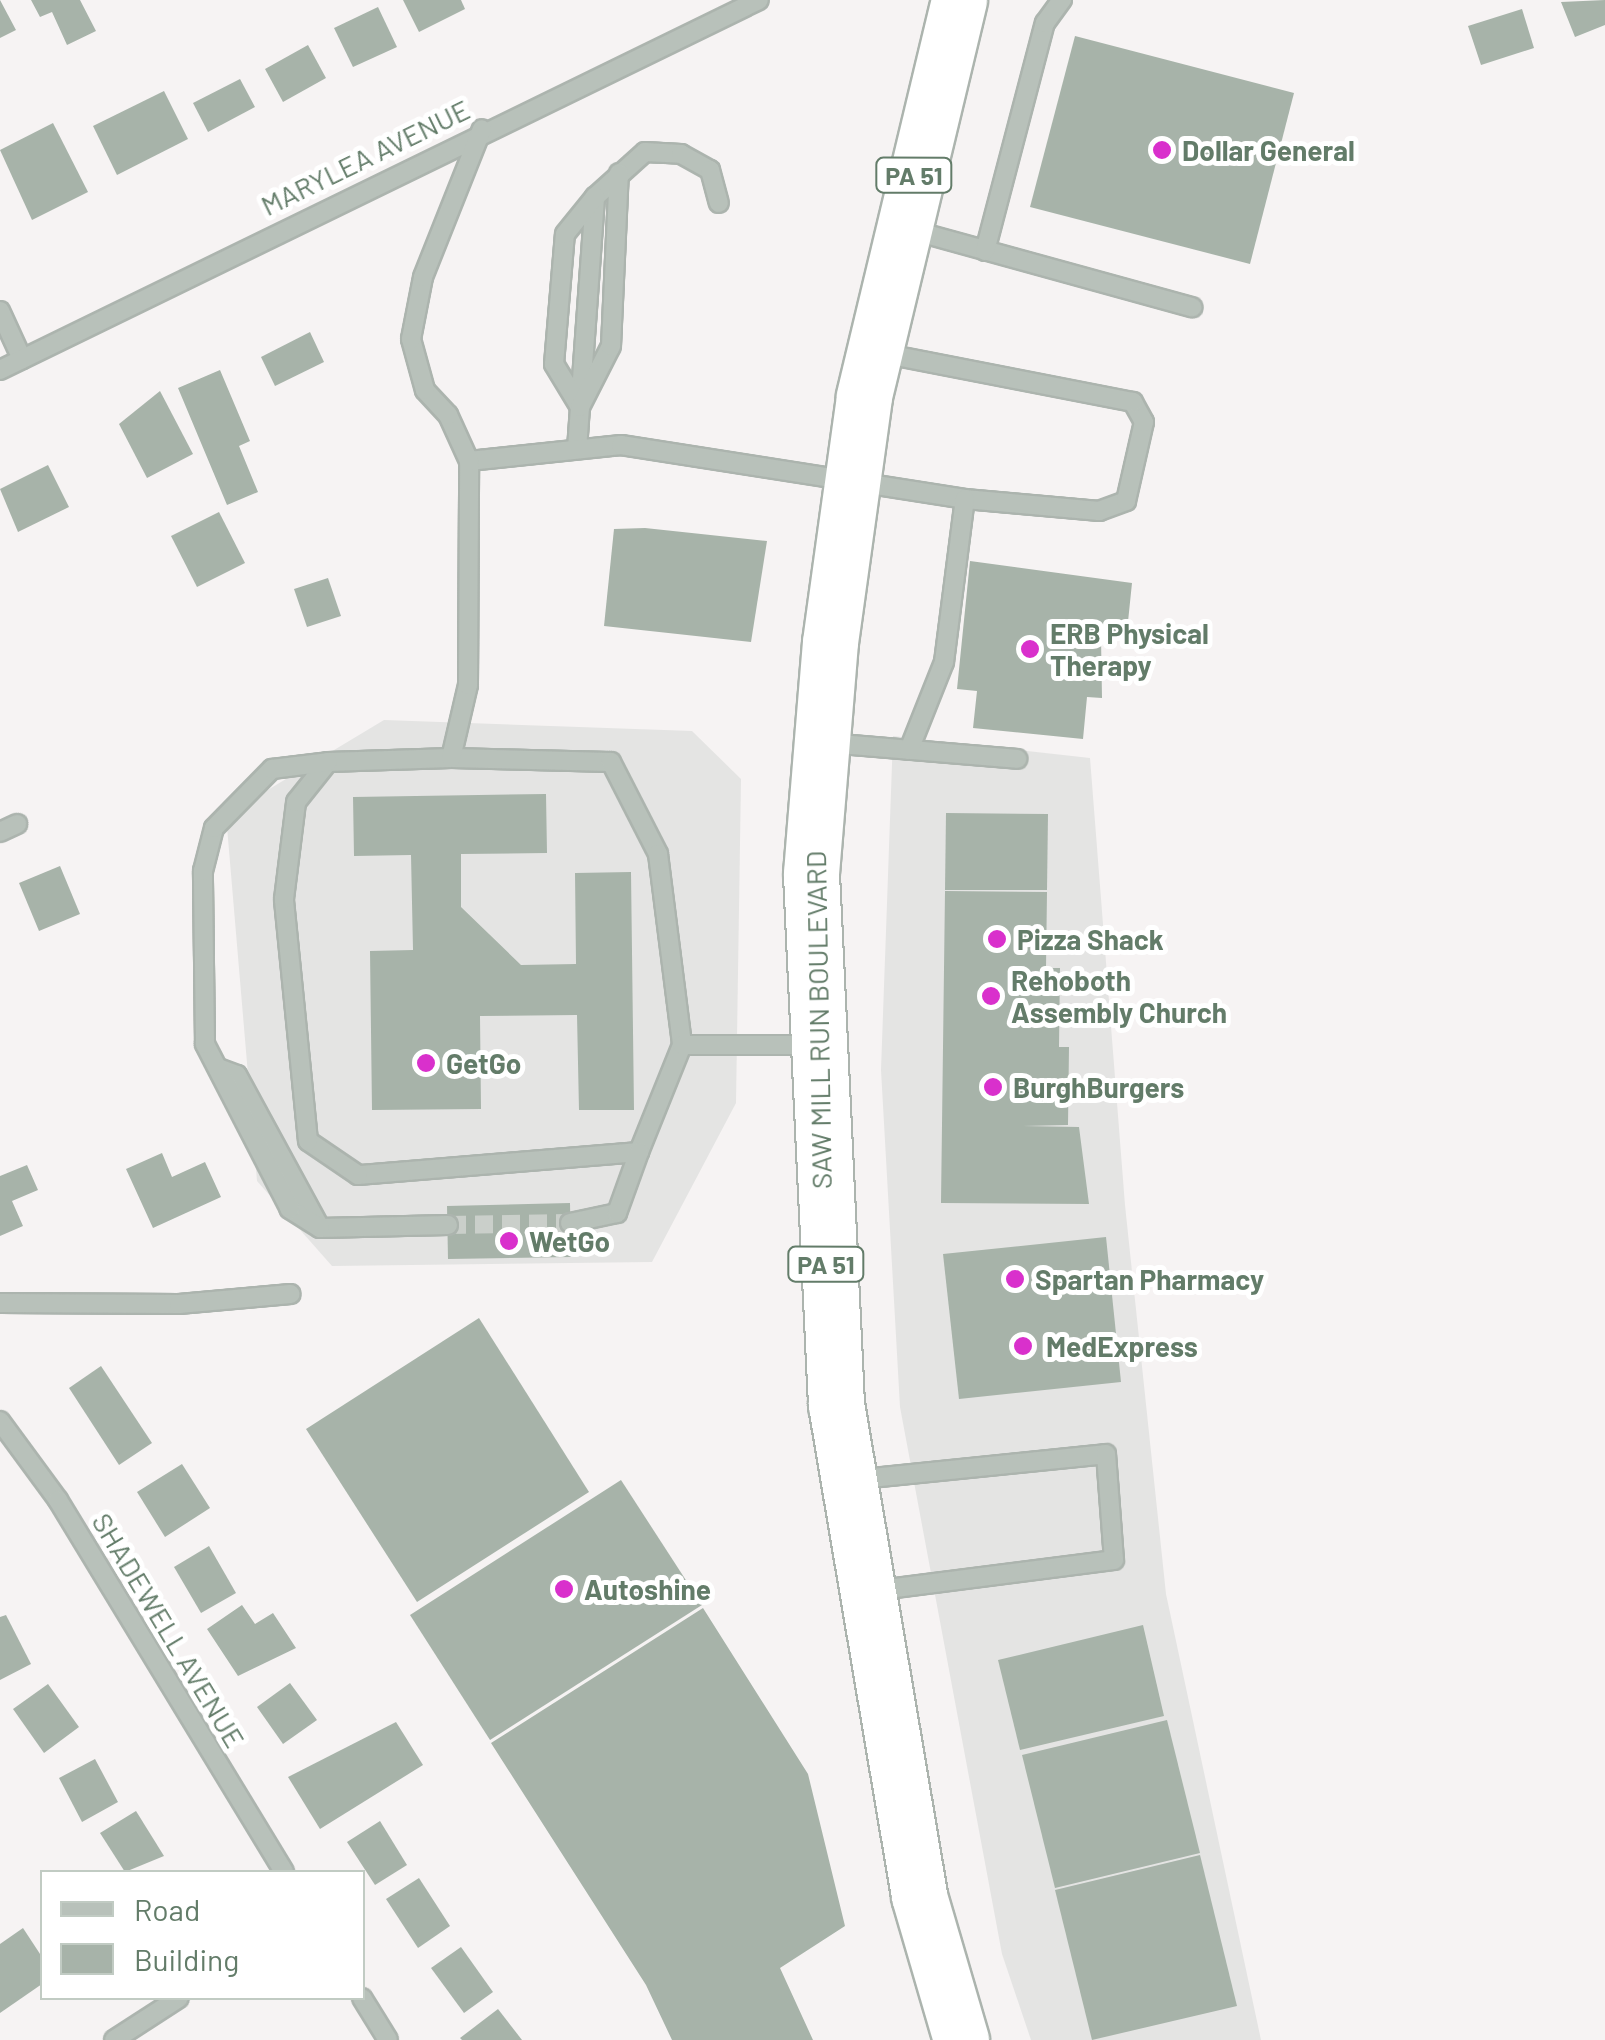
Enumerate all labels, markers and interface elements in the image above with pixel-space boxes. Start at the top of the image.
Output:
street label: MARYLEA AVENUE [255,92,475,222]
place label: Dollar General [1182,133,1355,167]
marker: Dollar General [1151,139,1173,161]
road number: PA 51 [874,155,954,195]
place label: ERB Physical Therapy [1050,616,1209,682]
marker: ERB Physical Therapy [1019,638,1041,660]
street label: SAW MILL RUN BOULEVARD [798,851,838,1189]
place label: Pizza Shack [1017,922,1164,956]
marker: Pizza Shack [986,928,1008,950]
place label: Rehoboth Assembly Church [1011,963,1227,1029]
marker: Rehoboth Assembly Church [980,985,1002,1007]
place label: GetGo [446,1046,521,1080]
marker: GetGo [415,1052,437,1074]
place label: BurghBurgers [1013,1070,1184,1104]
marker: BurghBurgers [982,1076,1004,1098]
place label: WetGo [529,1224,610,1258]
marker: WetGo [498,1230,520,1252]
road number: PA 51 [786,1244,866,1284]
place label: Spartan Pharmacy [1035,1262,1264,1296]
marker: Spartan Pharmacy [1004,1268,1026,1290]
place label: MedExpress [1046,1329,1198,1363]
marker: MedExpress [1010,1333,1036,1359]
street label: SHADEWELL AVENUE [86,1507,252,1753]
place label: Autoshine [584,1572,711,1606]
marker: Autoshine [553,1578,575,1600]
legend [40,1870,365,2000]
text: Road [134,1891,200,1927]
text: Building [134,1941,239,1977]

